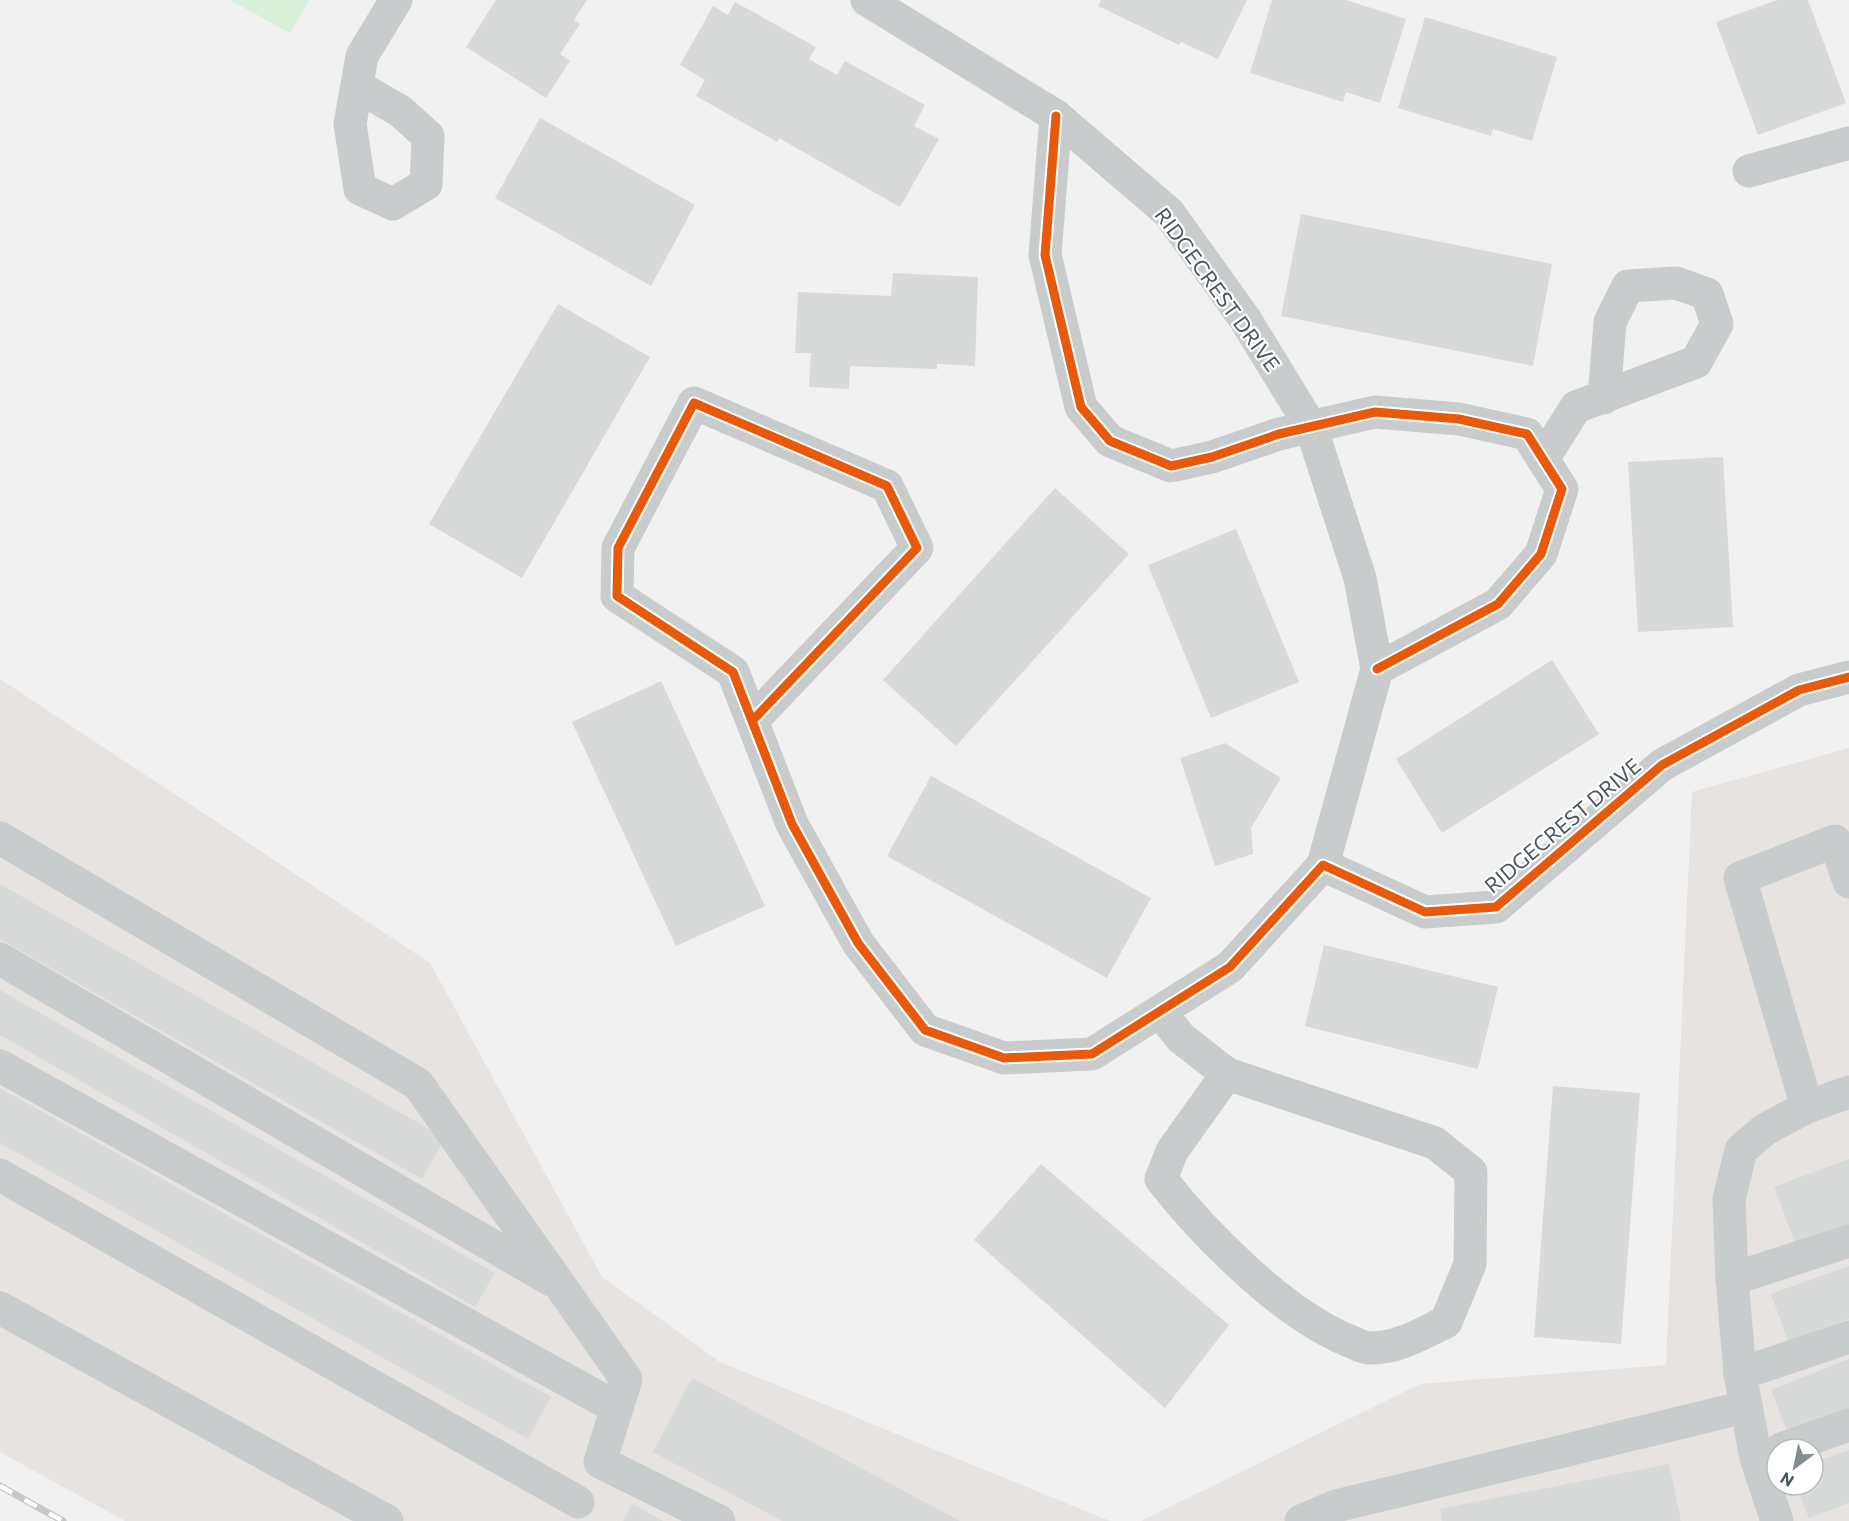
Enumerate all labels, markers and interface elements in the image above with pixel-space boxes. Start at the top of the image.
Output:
street label: RIDGECREST DRIVE [1150,202,1286,376]
street label: RIDGECREST DRIVE [1479,752,1645,898]
north arrow [1765,1437,1825,1497]
text: N [1777,1469,1797,1491]

